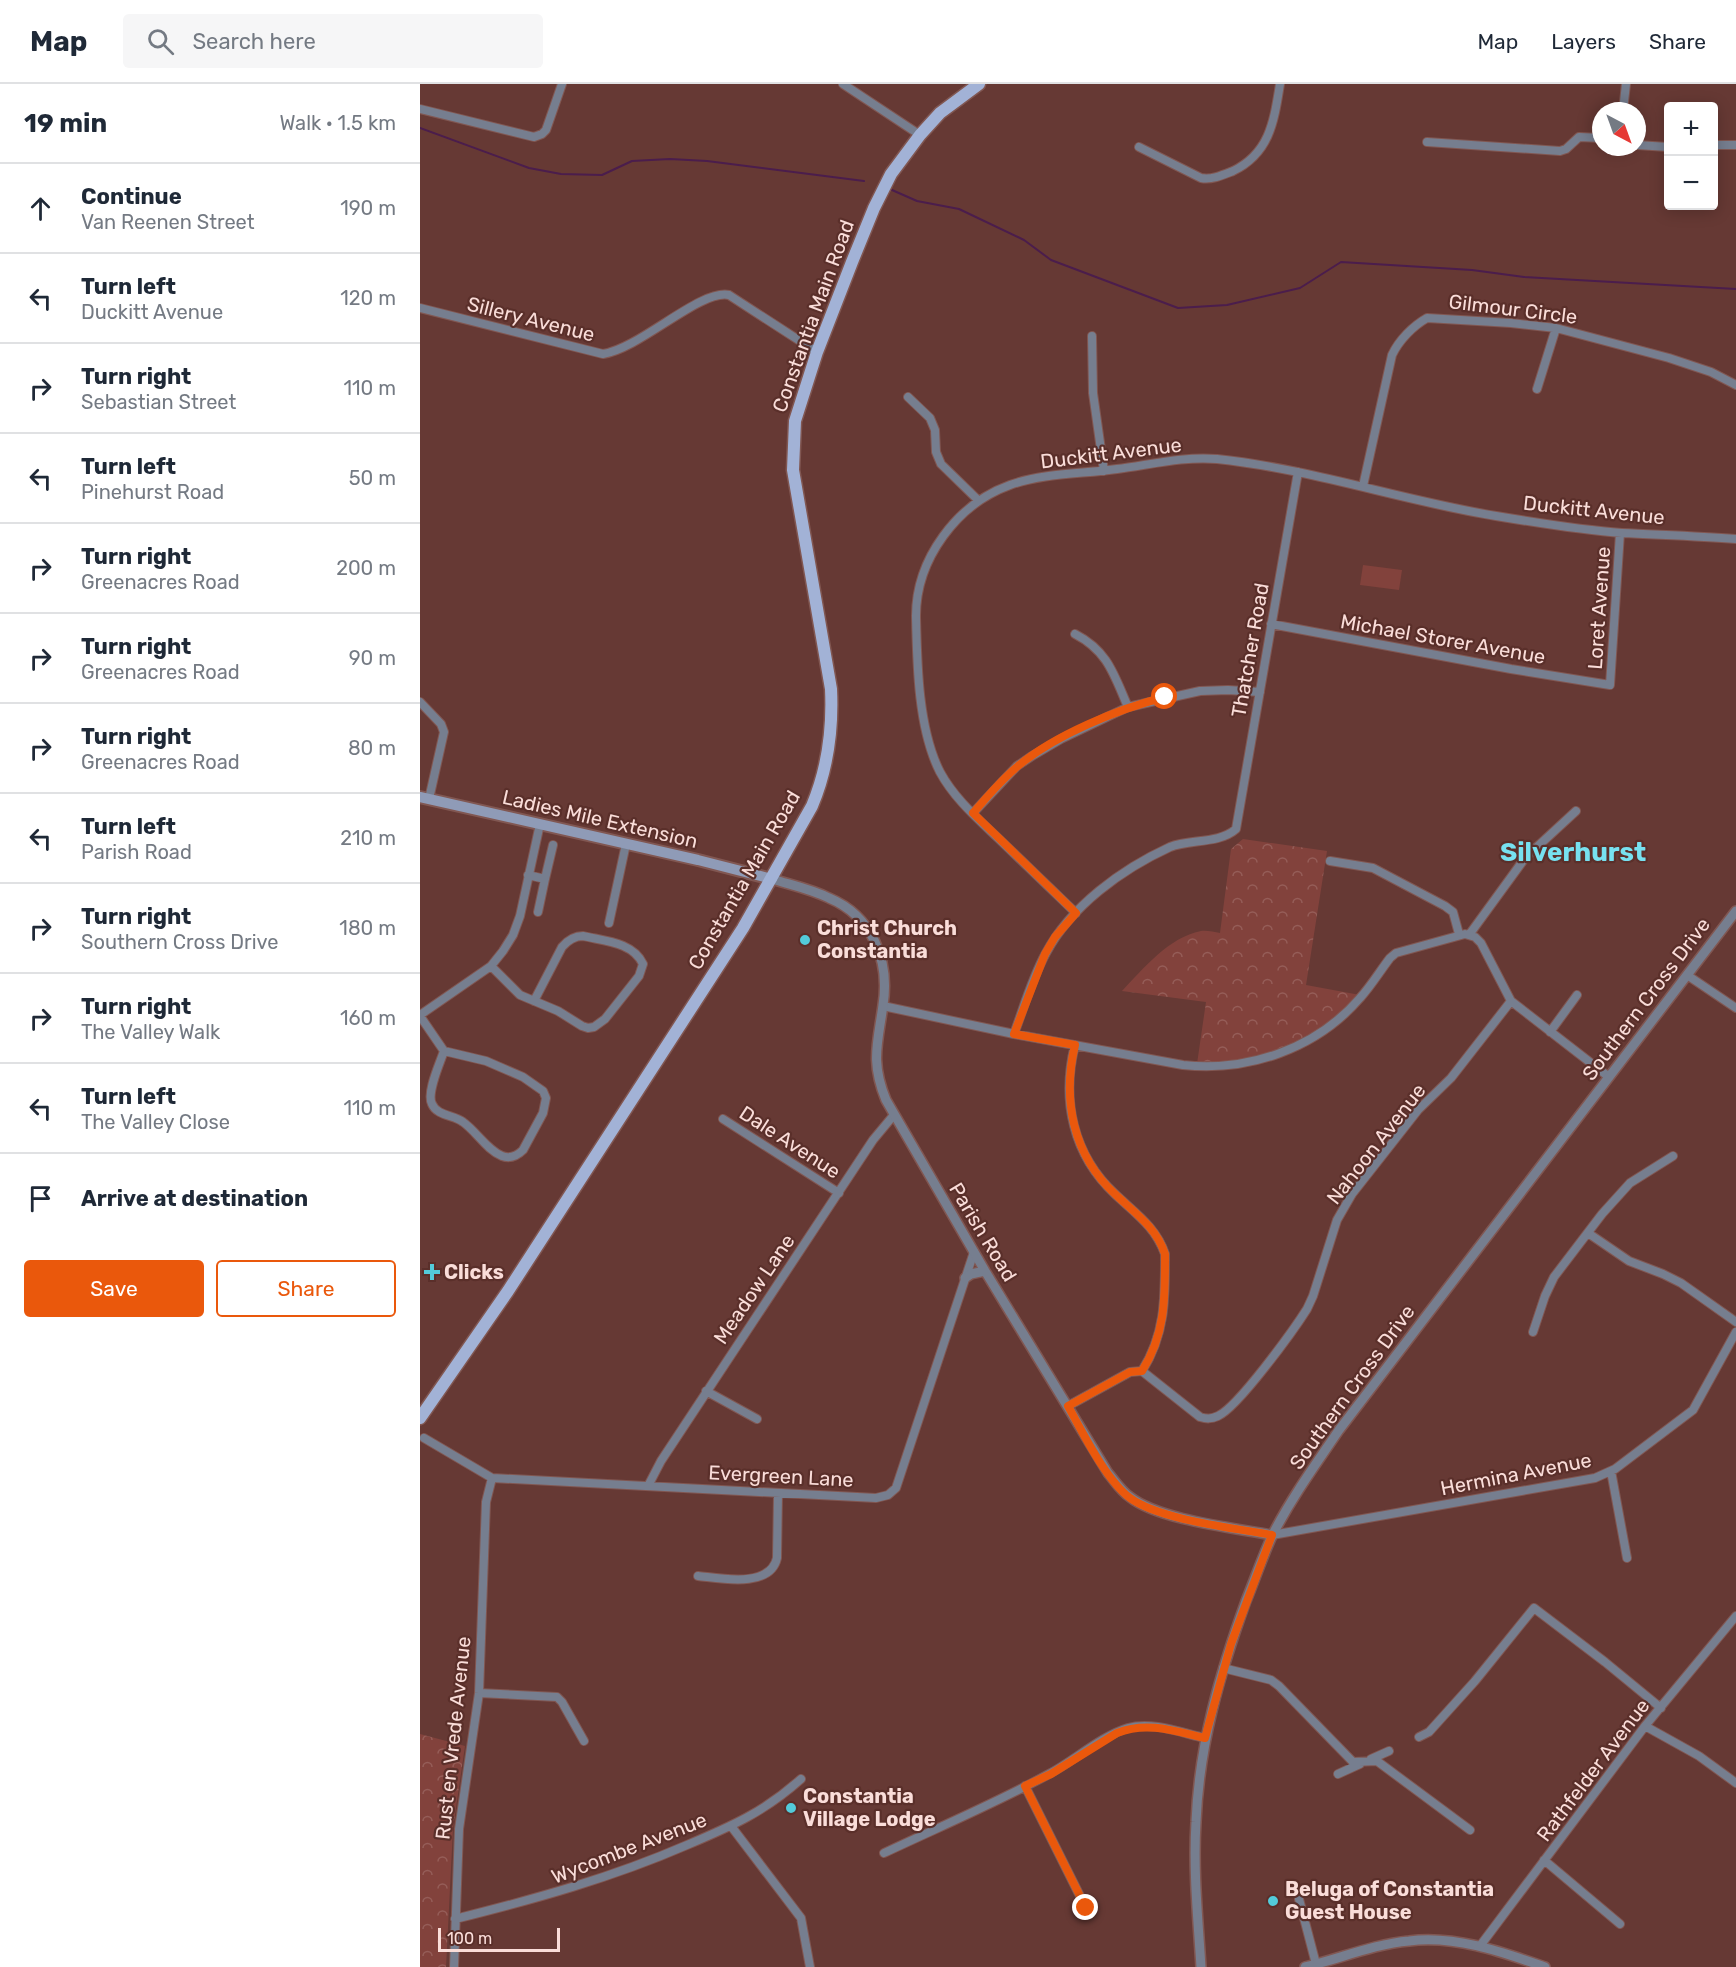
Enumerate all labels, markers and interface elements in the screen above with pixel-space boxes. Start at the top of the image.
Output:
search box [123,14,543,68]
text: Map [30,25,87,58]
icon: search [144,25,177,58]
text: Search here [192,28,316,55]
text: Map [1477,29,1518,54]
text: Layers [1551,29,1616,54]
text: Share [1649,29,1706,54]
north arrow [1592,102,1646,156]
map controls [1664,102,1718,210]
button: + [1664,102,1718,156]
text: 19 min [24,108,107,139]
text: Walk · 1.5 km [280,111,396,135]
button: − [1664,156,1718,210]
text: Continue [81,183,182,210]
icon: ahead [24,192,57,225]
text: 190 m [340,196,396,220]
text: Van Reenen Street [81,210,255,234]
street label: Constantia Main Road [767,217,859,415]
text: Turn left [81,273,176,300]
icon: left [24,282,57,315]
text: 120 m [340,286,396,310]
street label: Gilmour Circle [1447,289,1579,329]
street label: Sillery Avenue [465,292,597,346]
text: Duckitt Avenue [81,300,223,324]
text: Turn right [81,363,191,390]
icon: right [24,372,57,405]
text: 110 m [344,376,396,400]
text: Sebastian Street [81,390,236,414]
street label: Duckitt Avenue [1039,432,1183,474]
text: Turn left [81,453,176,480]
icon: left [24,462,57,495]
text: 50 m [349,466,396,490]
text: Pinehurst Road [81,480,224,504]
street label: Duckitt Avenue [1522,491,1666,529]
text: Turn right [81,543,191,570]
street label: Loret Avenue [1583,546,1615,670]
icon: right [24,552,57,585]
text: 200 m [336,556,396,580]
text: Greenacres Road [81,570,240,594]
street label: Thatcher Road [1226,581,1274,719]
street label: Michael Storer Avenue [1339,609,1547,669]
text: Turn right [81,633,191,660]
icon: right [24,642,57,675]
text: 90 m [349,646,396,670]
text: Greenacres Road [81,660,240,684]
route start [1151,683,1177,709]
text: Turn right [81,723,191,750]
icon: right [24,732,57,765]
text: 80 m [348,736,396,760]
text: Greenacres Road [81,750,240,774]
street label: Ladies Mile Extension [500,785,700,853]
street label: Constantia Main Road [683,786,805,974]
text: Turn left [81,813,176,840]
icon: left [24,822,57,855]
text: 210 m [340,826,396,850]
district label: Silverhurst [1500,837,1646,868]
text: Parish Road [81,840,192,864]
text: Turn right [81,903,191,930]
icon: right [24,912,57,945]
street label: Southern Cross Drive [1577,913,1715,1085]
text: 180 m [339,916,396,940]
place label: Christ Church Constantia [817,916,957,963]
text: Southern Cross Drive [81,930,278,954]
marker: Christ Church Constantia [798,933,812,947]
text: Turn right [81,993,191,1020]
icon: right [24,1002,57,1035]
text: 160 m [340,1006,396,1030]
text: The Valley Walk [81,1020,220,1044]
street label: Nahoon Avenue [1321,1079,1431,1209]
text: Turn left [81,1083,176,1110]
icon: left [24,1092,57,1125]
text: 110 m [344,1096,396,1120]
street label: Dale Avenue [735,1101,845,1183]
text: The Valley Close [81,1110,230,1134]
street label: Parish Road [944,1178,1022,1286]
icon: arrive [24,1182,57,1215]
text: Arrive at destination [81,1185,308,1212]
street label: Meadow Lane [708,1230,800,1348]
button: Save [24,1260,204,1317]
button: Share [216,1260,396,1317]
place label: Clicks [444,1260,504,1284]
marker: Clicks [425,1265,439,1279]
street label: Southern Cross Drive [1284,1300,1420,1474]
street label: Hermina Avenue [1438,1448,1594,1500]
street label: Evergreen Lane [708,1460,854,1492]
street label: Rust en Vrede Avenue [430,1635,476,1841]
street label: Rathfelder Avenue [1532,1694,1654,1846]
place label: Constantia Village Lodge [803,1784,936,1831]
marker: Constantia Village Lodge [784,1801,798,1815]
street label: Wycombe Avenue [548,1807,710,1889]
place label: Beluga of Constantia Guest House [1285,1877,1494,1924]
route end [1072,1894,1098,1920]
marker: Beluga of Constantia Guest House [1266,1894,1280,1908]
scale bar [438,1925,560,1952]
text: 100 m [447,1929,492,1948]

